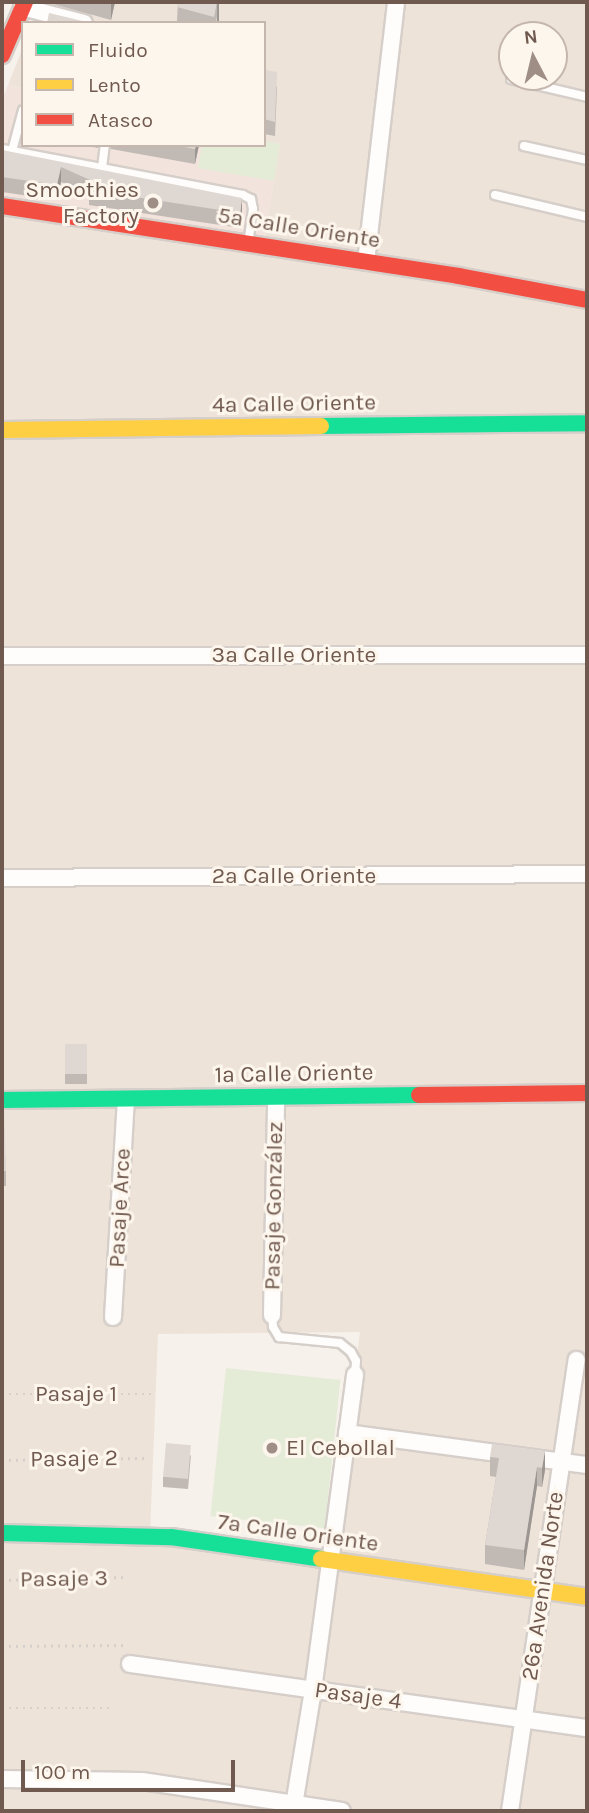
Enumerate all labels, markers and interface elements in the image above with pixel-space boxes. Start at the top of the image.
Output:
legend [21,21,266,147]
north arrow [498,21,568,91]
text: N [523,25,539,49]
text: Fluido [88,38,148,62]
text: Lento [88,73,141,97]
text: Atasco [88,108,153,132]
place label: Smoothies Factory [25,176,139,230]
marker: Smoothies Factory [145,195,161,211]
street label: 5a Calle Oriente [216,202,382,254]
street label: 4a Calle Oriente [212,389,376,419]
street label: 3a Calle Oriente [212,641,376,669]
street label: 2a Calle Oriente [212,862,376,890]
street label: 1a Calle Oriente [214,1059,374,1089]
street label: Pasaje González [259,1121,289,1291]
street label: Pasaje Arce [103,1147,137,1269]
street label: Pasaje 1 [35,1380,117,1408]
place label: El Cebollal [286,1434,395,1462]
marker: El Cebollal [264,1440,280,1456]
street label: Pasaje 2 [30,1444,118,1474]
street label: 26a Avenida Norte [516,1490,570,1682]
street label: 7a Calle Oriente [216,1508,380,1558]
street label: Pasaje 3 [20,1564,108,1594]
street label: Pasaje 4 [313,1676,403,1716]
scale bar [24,1746,238,1790]
text: 100 m [34,1760,91,1784]

